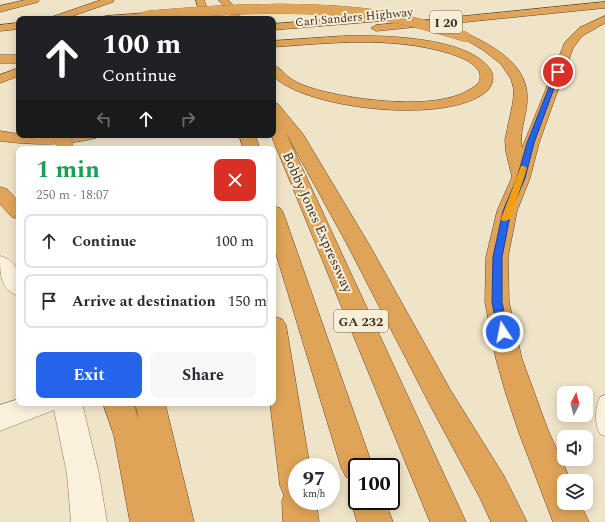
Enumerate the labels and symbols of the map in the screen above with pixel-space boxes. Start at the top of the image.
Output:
street label: Carl Sanders Highway [294,3,415,32]
road number: I 20 [430,11,462,33]
pin [541,55,575,89]
street label: Bobby Jones Expressway [277,148,359,297]
road number: GA 232 [334,310,388,332]
position arrow [482,311,524,353]
north arrow [557,386,593,422]
speed limit sign: 100 [348,458,400,510]

